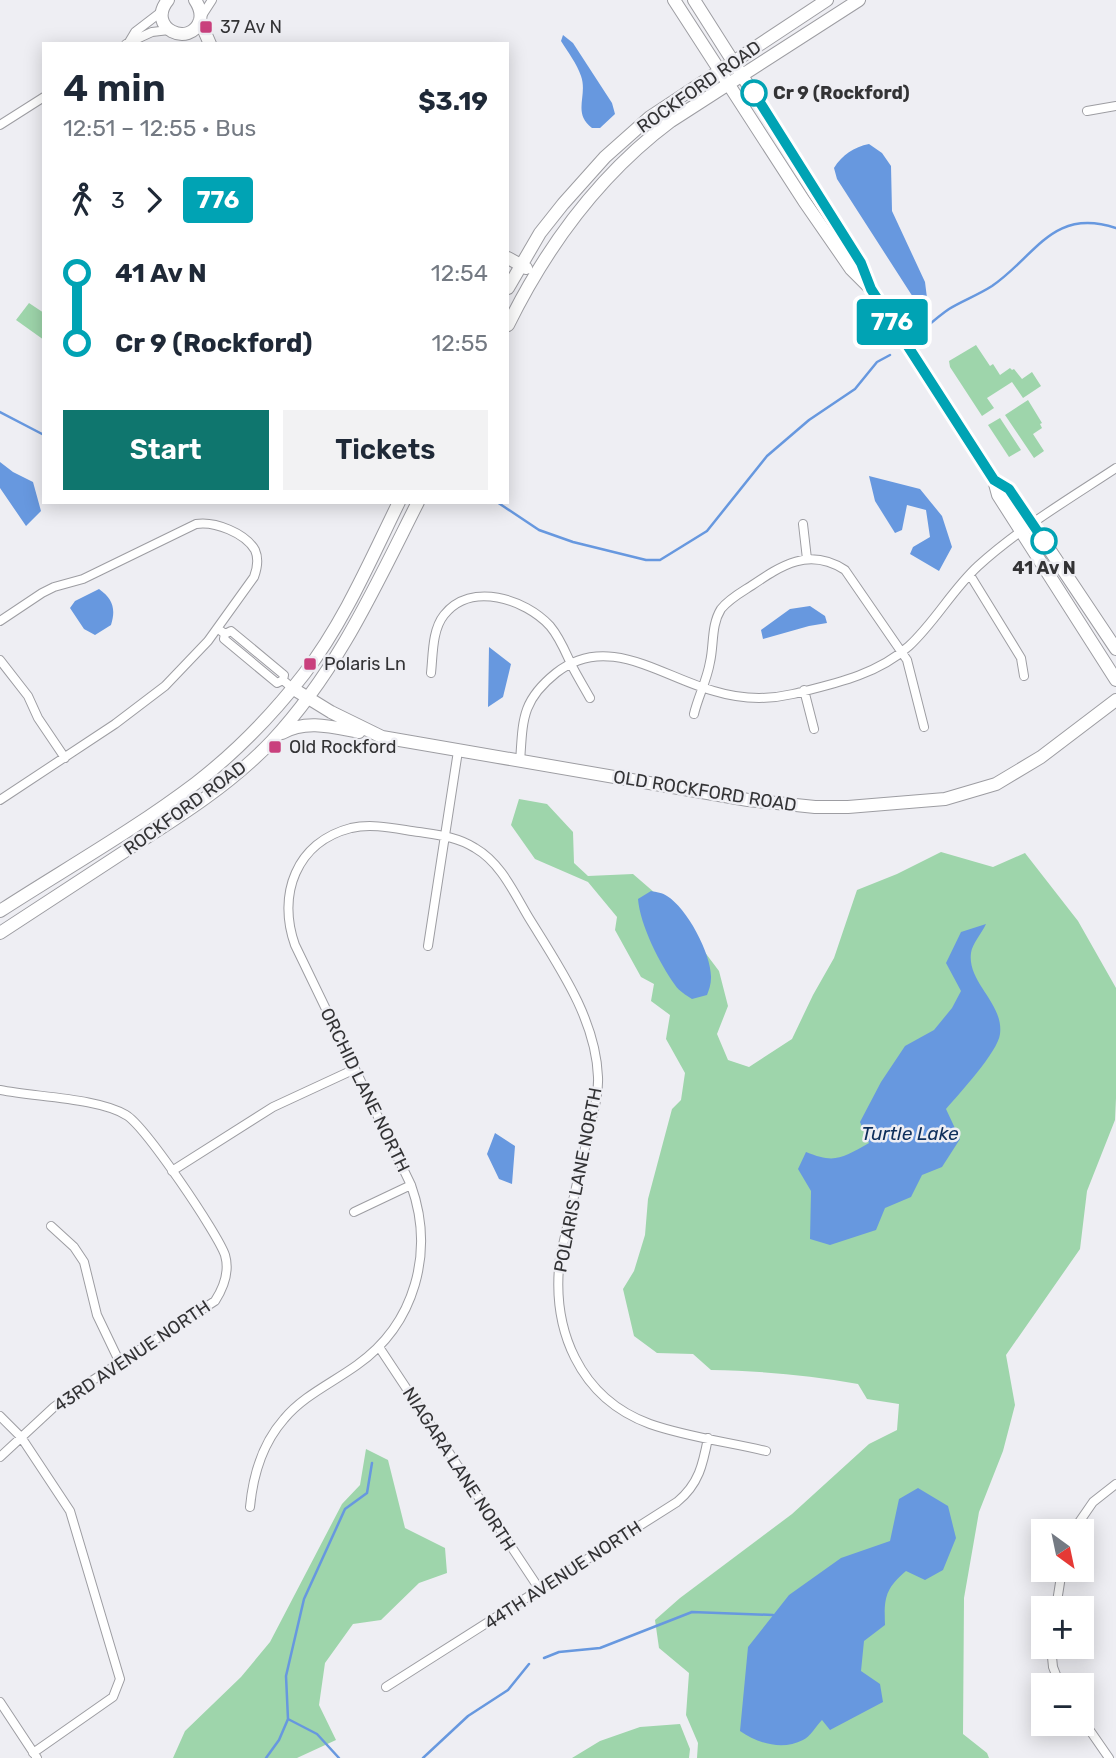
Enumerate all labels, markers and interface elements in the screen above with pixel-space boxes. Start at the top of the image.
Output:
place label: 37 Av N [220,16,282,38]
marker: 37 Av N [198,19,214,35]
street label: ROCKFORD ROAD [633,36,765,138]
text: 4 min [63,65,166,111]
marker: Cr 9 (Rockford) [741,80,767,106]
place label: Cr 9 (Rockford) [773,82,910,104]
text: $3.19 [418,86,488,117]
text: 12:51 – 12:55 · Bus [63,114,256,142]
icon: walk [63,181,101,219]
icon: forward [135,181,173,219]
text: 3 [111,186,125,214]
text: 776 [197,186,239,214]
text: 41 Av N [115,258,207,289]
text: 12:54 [431,259,488,287]
line badge: 776 [852,299,932,345]
text: 776 [871,308,913,336]
text: Cr 9 (Rockford) [115,328,313,359]
text: 12:55 [431,329,488,357]
button: Start [63,410,269,490]
button: Tickets [283,410,488,490]
marker: 41 Av N [1031,528,1057,554]
place label: 41 Av N [1012,557,1076,579]
place label: Polaris Ln [324,653,406,675]
marker: Polaris Ln [302,656,318,672]
place label: Old Rockford [289,736,396,758]
marker: Old Rockford [267,739,283,755]
street label: ROCKFORD ROAD [119,756,251,860]
street label: OLD ROCKFORD ROAD [612,766,798,816]
street label: ORCHID LANE NORTH [316,1004,414,1176]
street label: POLARIS LANE NORTH [549,1086,607,1274]
water label: Turtle Lake [861,1122,959,1145]
street label: 43RD AVENUE NORTH [50,1295,214,1417]
street label: NIAGARA LANE NORTH [398,1383,520,1555]
street label: 44TH AVENUE NORTH [480,1516,646,1634]
north arrow [1031,1519,1094,1582]
map controls [1031,1519,1094,1736]
button: + [1031,1596,1094,1659]
button: − [1031,1673,1094,1736]

